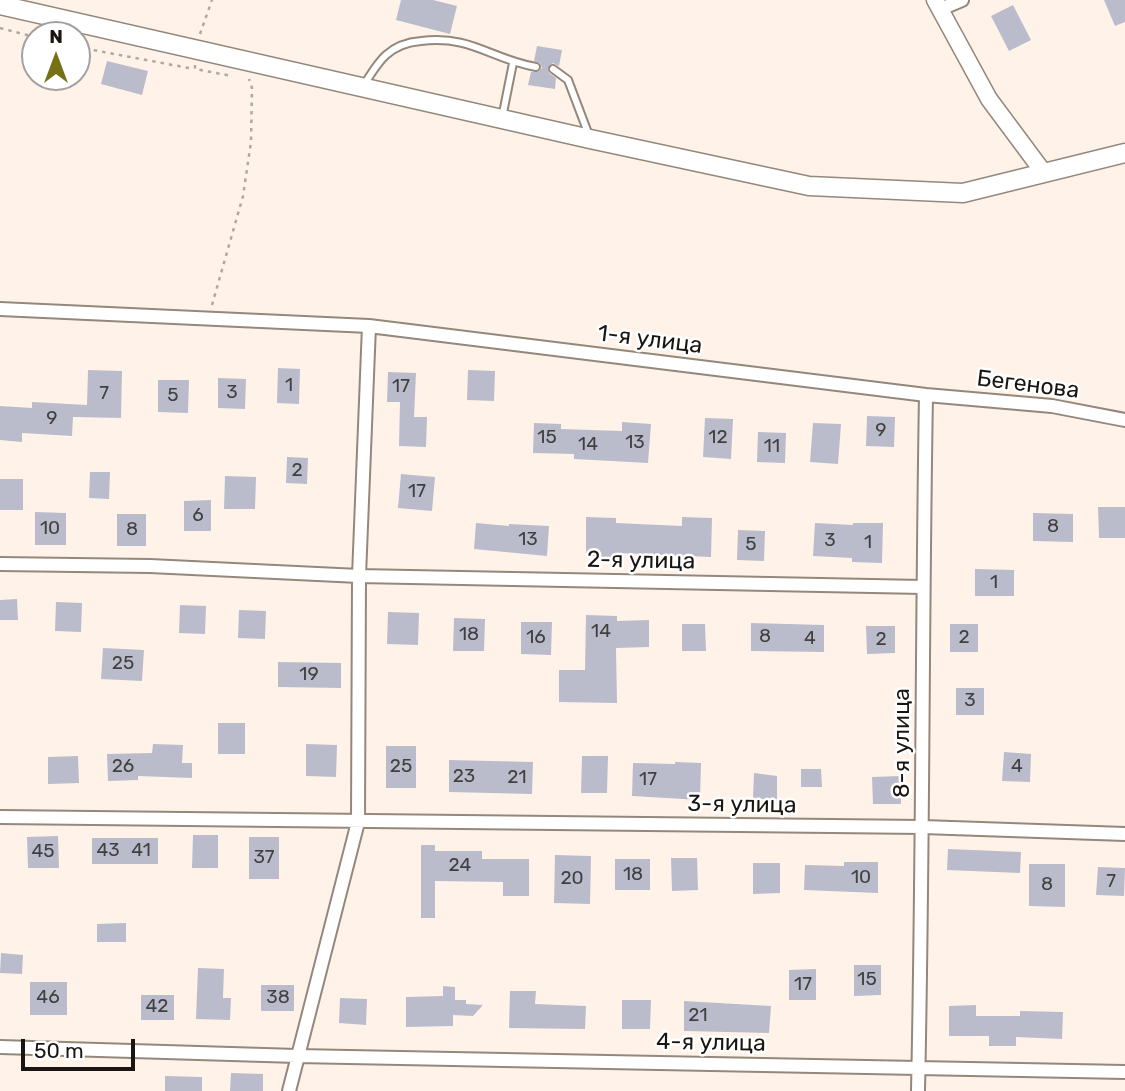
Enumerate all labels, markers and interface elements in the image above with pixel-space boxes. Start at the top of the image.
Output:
north arrow [21,21,91,91]
text: N [49,25,63,48]
street label: 1-я улица [596,320,704,360]
street label: Бегенова [975,365,1081,405]
house number: 1 [285,375,293,397]
house number: 17 [392,376,410,398]
house number: 3 [226,382,238,404]
house number: 7 [99,383,109,405]
house number: 5 [167,385,179,407]
house number: 9 [46,408,58,430]
house number: 9 [875,420,887,442]
house number: 15 [537,427,557,449]
house number: 12 [708,427,728,449]
house number: 13 [625,432,645,454]
house number: 14 [578,434,598,456]
house number: 11 [764,436,780,458]
house number: 2 [291,460,303,482]
house number: 17 [408,481,426,503]
house number: 6 [192,505,204,527]
house number: 8 [1047,516,1059,538]
house number: 10 [40,518,60,540]
house number: 8 [126,519,138,541]
house number: 13 [518,529,538,551]
house number: 3 [824,530,836,552]
house number: 1 [864,532,872,554]
house number: 5 [745,534,757,556]
street label: 2-я улица [587,546,695,576]
house number: 1 [990,572,998,594]
house number: 14 [591,621,611,643]
house number: 18 [459,624,479,646]
house number: 8 [759,626,771,648]
house number: 16 [526,627,546,649]
house number: 2 [958,627,970,649]
house number: 4 [804,628,816,650]
house number: 2 [875,629,887,651]
house number: 25 [112,653,134,675]
house number: 19 [299,664,319,686]
street label: 8-я улица [888,688,916,798]
house number: 3 [964,690,976,712]
house number: 26 [112,756,134,778]
house number: 25 [390,756,412,778]
house number: 4 [1011,756,1023,778]
house number: 23 [453,766,475,788]
house number: 21 [507,767,527,789]
house number: 17 [639,769,657,791]
street label: 3-я улица [687,790,797,820]
house number: 43 [96,840,120,862]
house number: 41 [131,840,151,862]
house number: 45 [31,841,55,863]
house number: 37 [253,847,275,869]
house number: 24 [449,855,471,877]
house number: 18 [623,864,643,886]
house number: 10 [851,867,871,889]
house number: 20 [560,868,584,890]
house number: 7 [1106,871,1116,893]
house number: 8 [1041,874,1053,896]
house number: 15 [857,969,877,991]
house number: 17 [794,974,812,996]
house number: 46 [36,987,60,1009]
house number: 38 [266,987,290,1009]
house number: 42 [146,996,168,1018]
house number: 21 [688,1005,708,1027]
scale bar [24,1024,138,1068]
street label: 4-я улица [656,1028,766,1058]
text: 50 m [34,1038,84,1063]

